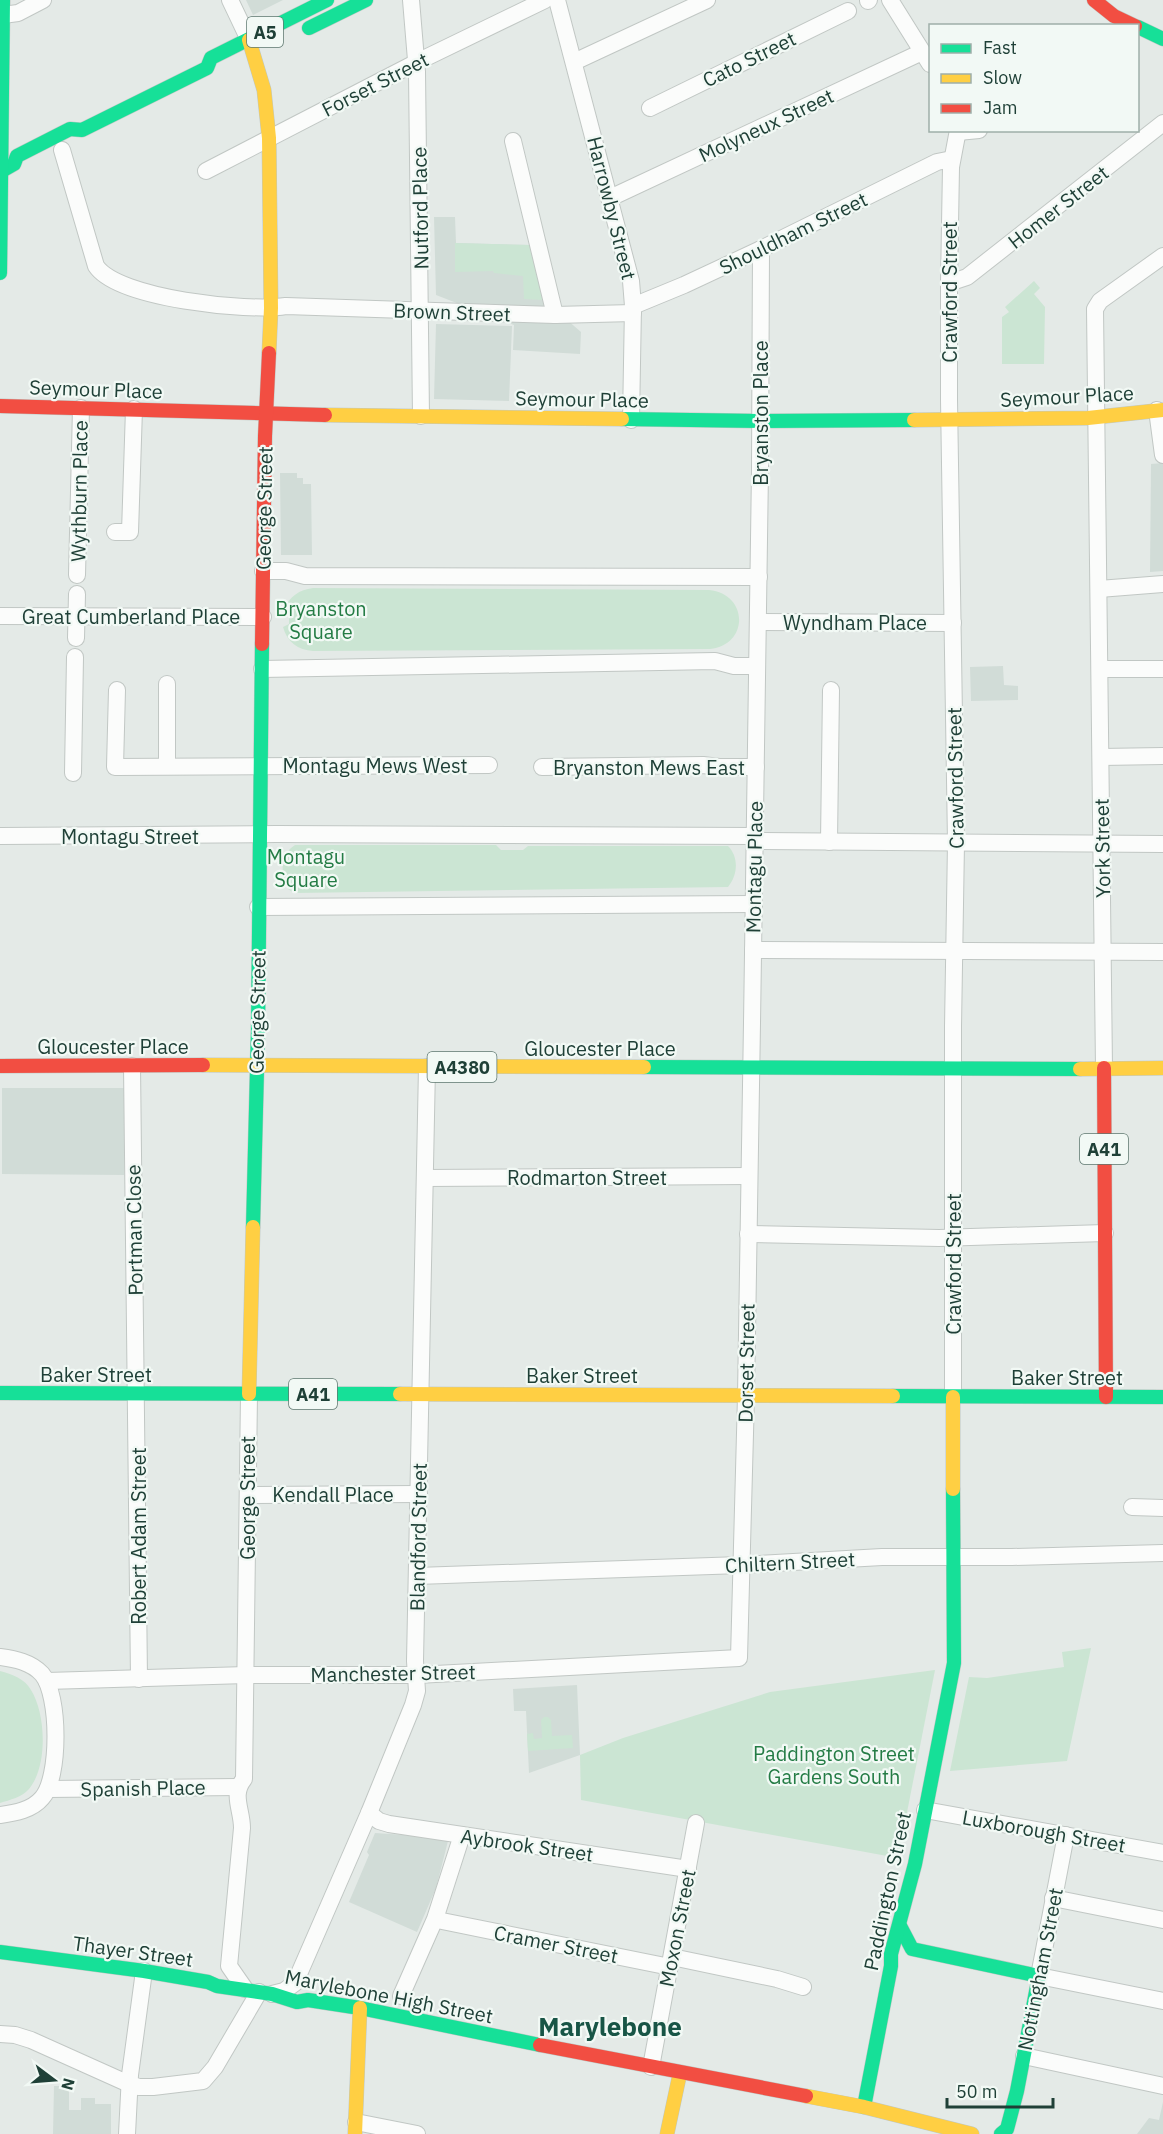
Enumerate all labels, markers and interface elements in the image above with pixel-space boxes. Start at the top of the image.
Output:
road number: A5 [247,17,283,47]
legend [929,24,1139,132]
street label: Cato Street [698,25,800,93]
text: Fast [983,36,1017,59]
street label: Forset Street [317,46,433,122]
text: Slow [983,66,1022,89]
street label: Molyneux Street [694,82,838,168]
text: Jam [983,96,1018,119]
street label: Harrowby Street [581,133,643,283]
street label: Nutford Place [405,146,435,270]
street label: Homer Street [1002,159,1114,255]
street label: Shouldham Street [714,185,872,281]
street label: Crawford Street [936,221,963,363]
street label: Brown Street [393,296,511,328]
street label: Bryanston Place [747,340,774,486]
street label: Seymour Place [29,373,163,405]
street label: Seymour Place [1000,379,1134,413]
street label: Seymour Place [515,384,649,414]
street label: Wythburn Place [64,420,94,562]
street label: George Street [249,446,279,570]
park label: Bryanston Square [275,595,367,645]
street label: Great Cumberland Place [22,603,240,630]
street label: Wyndham Place [783,609,927,636]
street label: Crawford Street [940,707,970,849]
street label: Montagu Mews West [282,752,468,779]
street label: Bryanston Mews East [553,754,745,781]
street label: York Street [1088,798,1116,898]
street label: Montagu Place [739,801,769,933]
street label: Montagu Street [61,823,199,850]
park label: Montagu Square [267,843,345,893]
street label: George Street [242,950,272,1074]
street label: Gloucester Place [37,1033,189,1060]
street label: Gloucester Place [524,1035,676,1062]
road number: A4380 [428,1052,496,1082]
road number: A41 [1080,1134,1128,1164]
street label: Portman Close [119,1164,149,1296]
street label: Rodmarton Street [507,1164,667,1191]
street label: Crawford Street [940,1193,967,1335]
street label: Dorset Street [731,1303,761,1423]
street label: Baker Street [40,1361,152,1388]
street label: Baker Street [526,1362,638,1389]
street label: Baker Street [1011,1364,1123,1391]
road number: A41 [289,1379,337,1409]
street label: George Street [234,1436,261,1560]
street label: Robert Adam Street [125,1447,152,1625]
street label: Blandford Street [403,1463,433,1611]
street label: Kendall Place [272,1481,394,1508]
street label: Chiltern Street [724,1545,856,1579]
street label: Manchester Street [310,1658,476,1688]
park label: Paddington Street Gardens South [753,1740,915,1790]
street label: Spanish Place [80,1773,206,1803]
street label: Luxborough Street [960,1803,1128,1859]
street label: Paddington Street [857,1809,917,1973]
street label: Aybrook Street [459,1822,595,1868]
street label: Moxon Street [652,1867,702,1989]
street label: Nottingham Street [1011,1885,1069,2053]
street label: Cramer Street [492,1919,620,1969]
street label: Thayer Street [71,1929,195,1973]
street label: Marylebone High Street [283,1963,495,2029]
district label: Marylebone [538,2009,682,2043]
north arrow [24,2050,84,2110]
scale bar [947,2071,1054,2109]
text: N [57,2076,80,2092]
text: 50 m [956,2080,998,2103]

